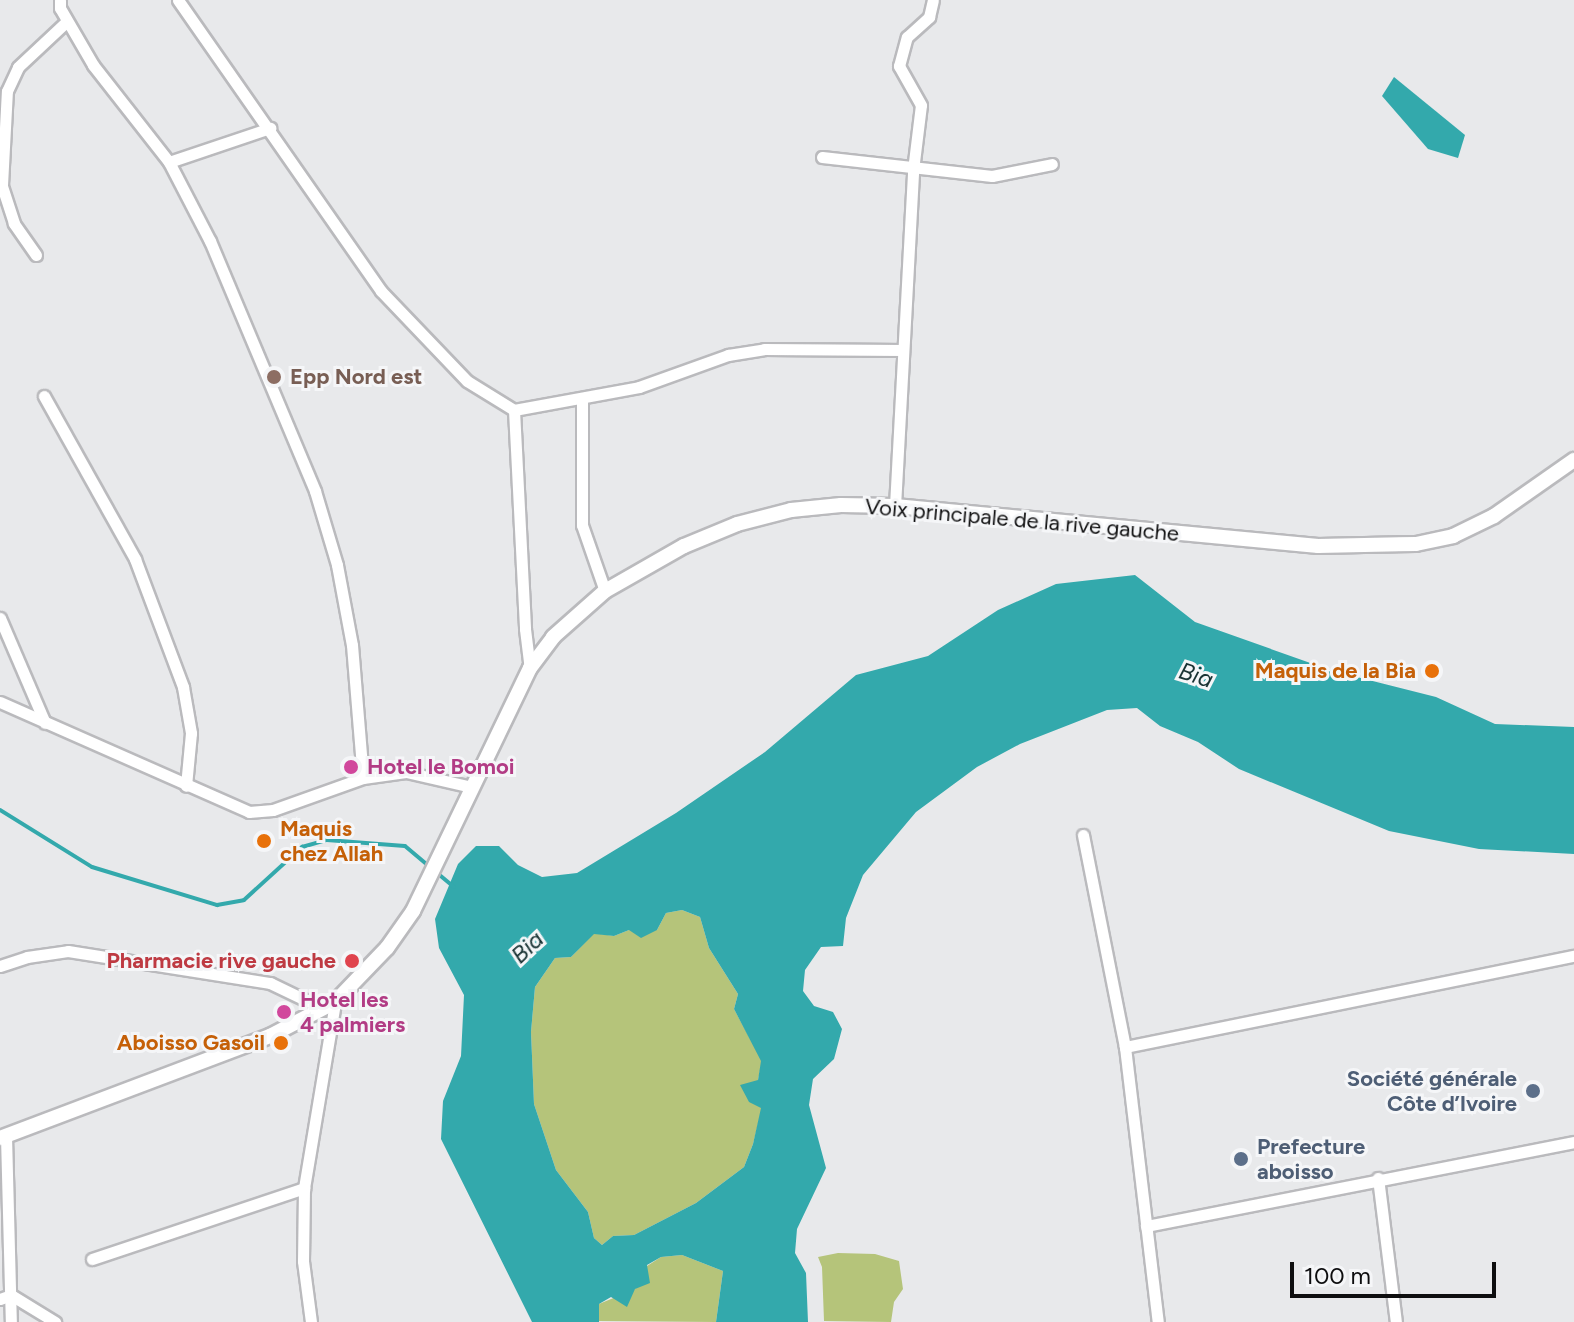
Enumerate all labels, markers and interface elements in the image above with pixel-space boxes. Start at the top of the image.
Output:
place label: Epp Nord est [290,364,422,390]
marker: Epp Nord est [265,368,283,386]
street label: Voix principale de la rive gauche [864,493,1180,547]
water label: Bia [1175,656,1217,694]
place label: Maquis de la Bia [1255,658,1416,684]
marker: Maquis de la Bia [1423,662,1441,680]
place label: Hotel le Bomoi [367,754,515,780]
marker: Hotel le Bomoi [342,758,360,776]
place label: Maquis chez Allah [280,815,383,866]
marker: Maquis chez Allah [255,832,273,850]
water label: Bia [505,925,549,969]
place label: Pharmacie rive gauche [106,948,336,974]
marker: Pharmacie rive gauche [343,952,361,970]
place label: Hotel les 4 palmiers [300,986,405,1038]
marker: Hotel les 4 palmiers [275,1003,293,1021]
place label: Aboisso Gasoil [117,1030,265,1056]
marker: Aboisso Gasoil [272,1034,290,1052]
place label: Société générale Côte d’Ivoire [1347,1065,1517,1116]
marker: Société générale Côte d’Ivoire [1524,1082,1542,1100]
place label: Prefecture aboisso [1257,1133,1365,1184]
marker: Prefecture aboisso [1232,1150,1250,1168]
scale bar [1294,1246,1500,1296]
text: 100 m [1304,1261,1371,1290]

